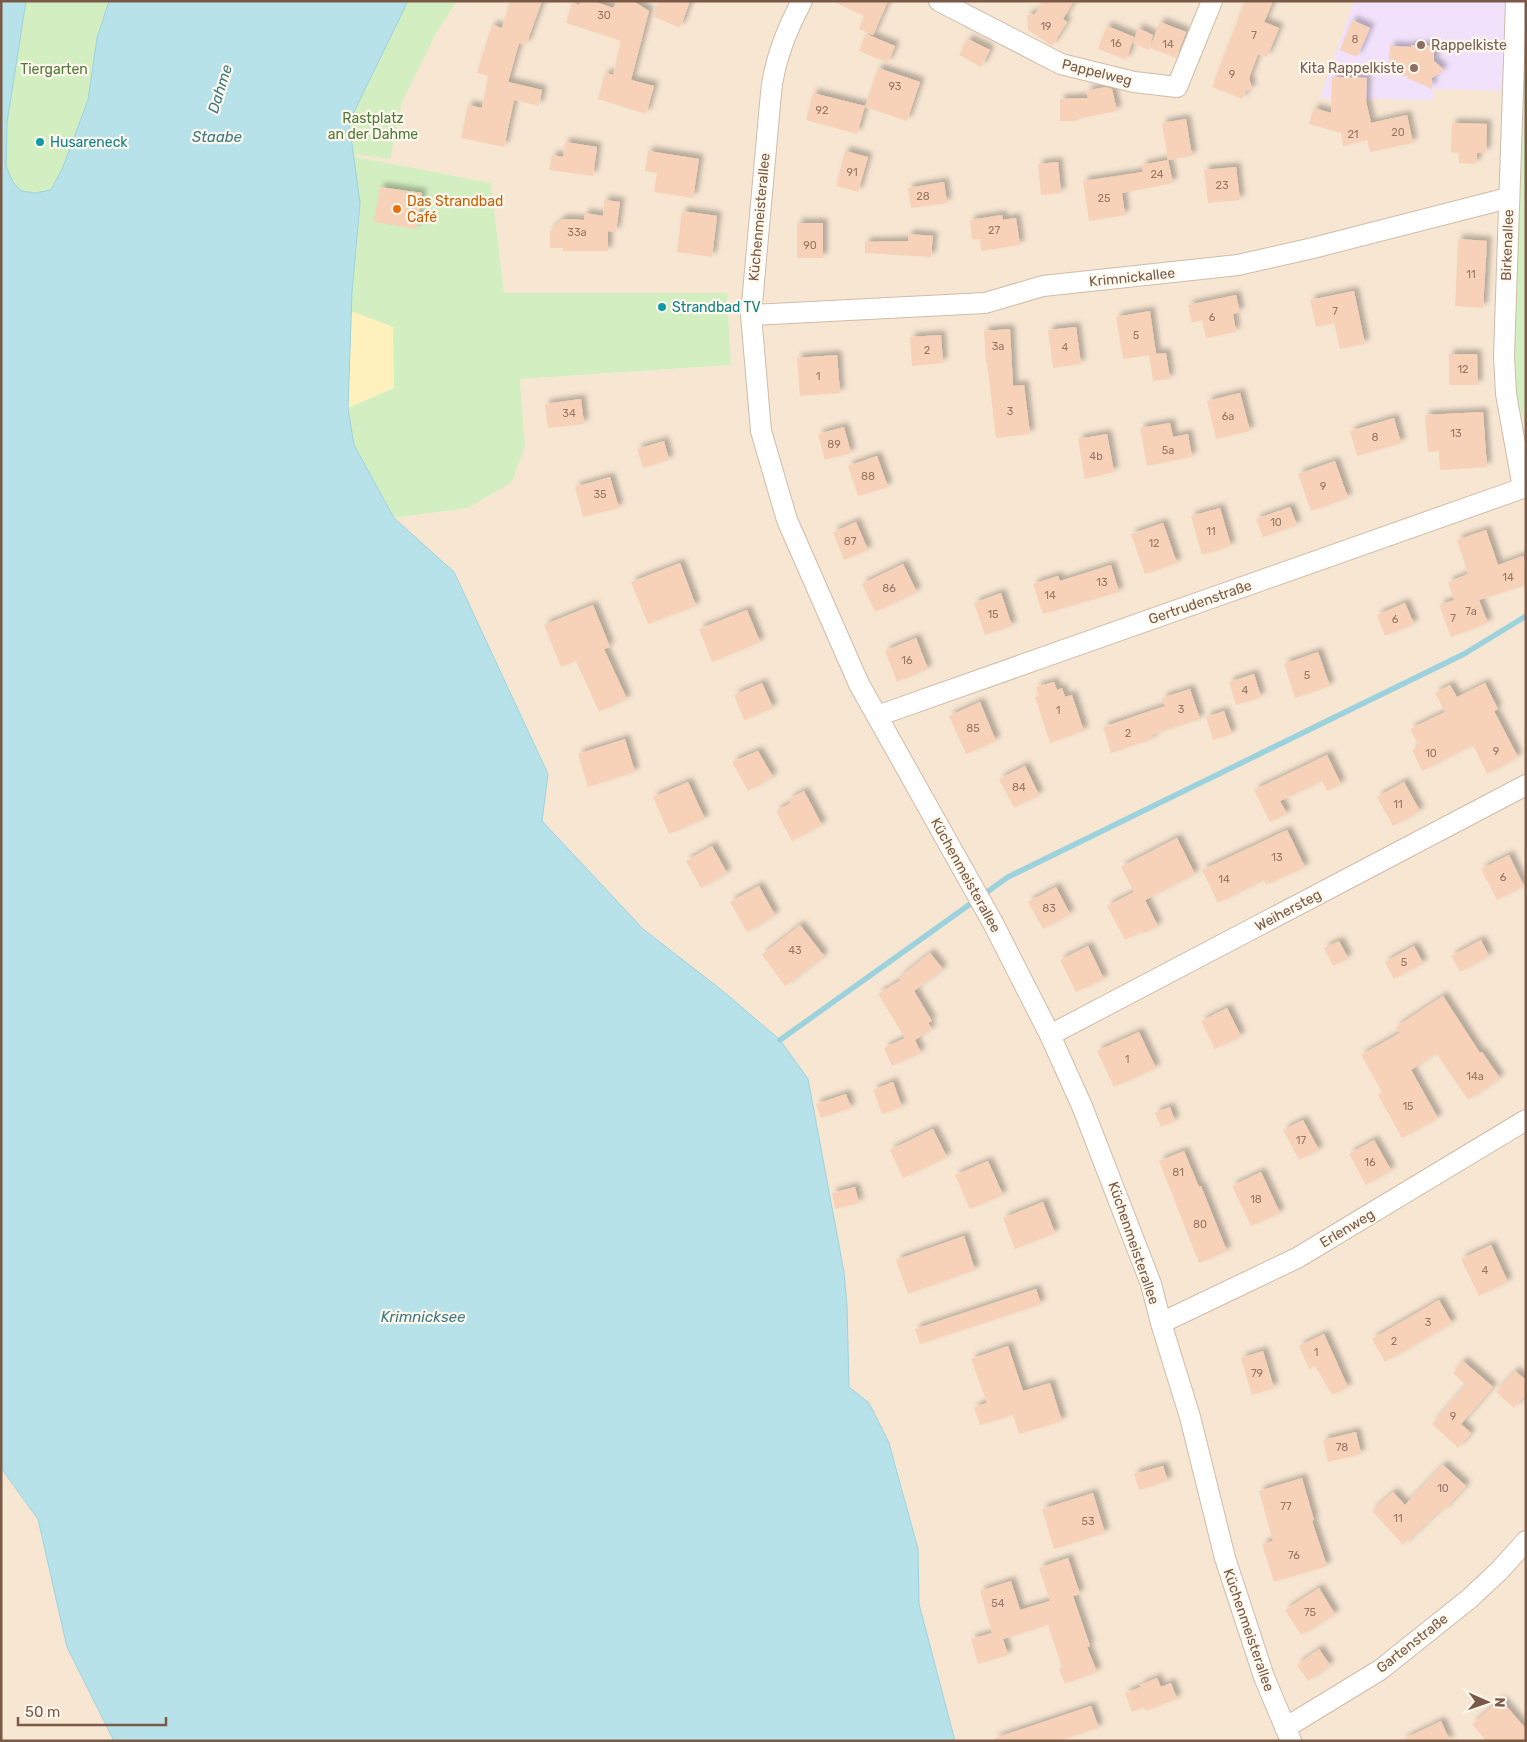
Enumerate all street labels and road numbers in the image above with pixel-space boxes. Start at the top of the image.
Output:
street label: Pappelweg [1060,56,1134,89]
street label: Küchenmeisterallee [745,152,774,282]
street label: Birkenallee [1498,209,1517,281]
street label: Krimnickallee [1088,265,1176,290]
street label: Gertrudenstraße [1146,577,1254,628]
street label: Küchenmeisterallee [927,815,1004,936]
street label: Weihersteg [1252,886,1324,935]
street label: Küchenmeisterallee [1105,1180,1163,1307]
street label: Erlenweg [1317,1206,1378,1251]
street label: Küchenmeisterallee [1220,1567,1278,1694]
street label: Gartenstraße [1373,1610,1452,1677]

